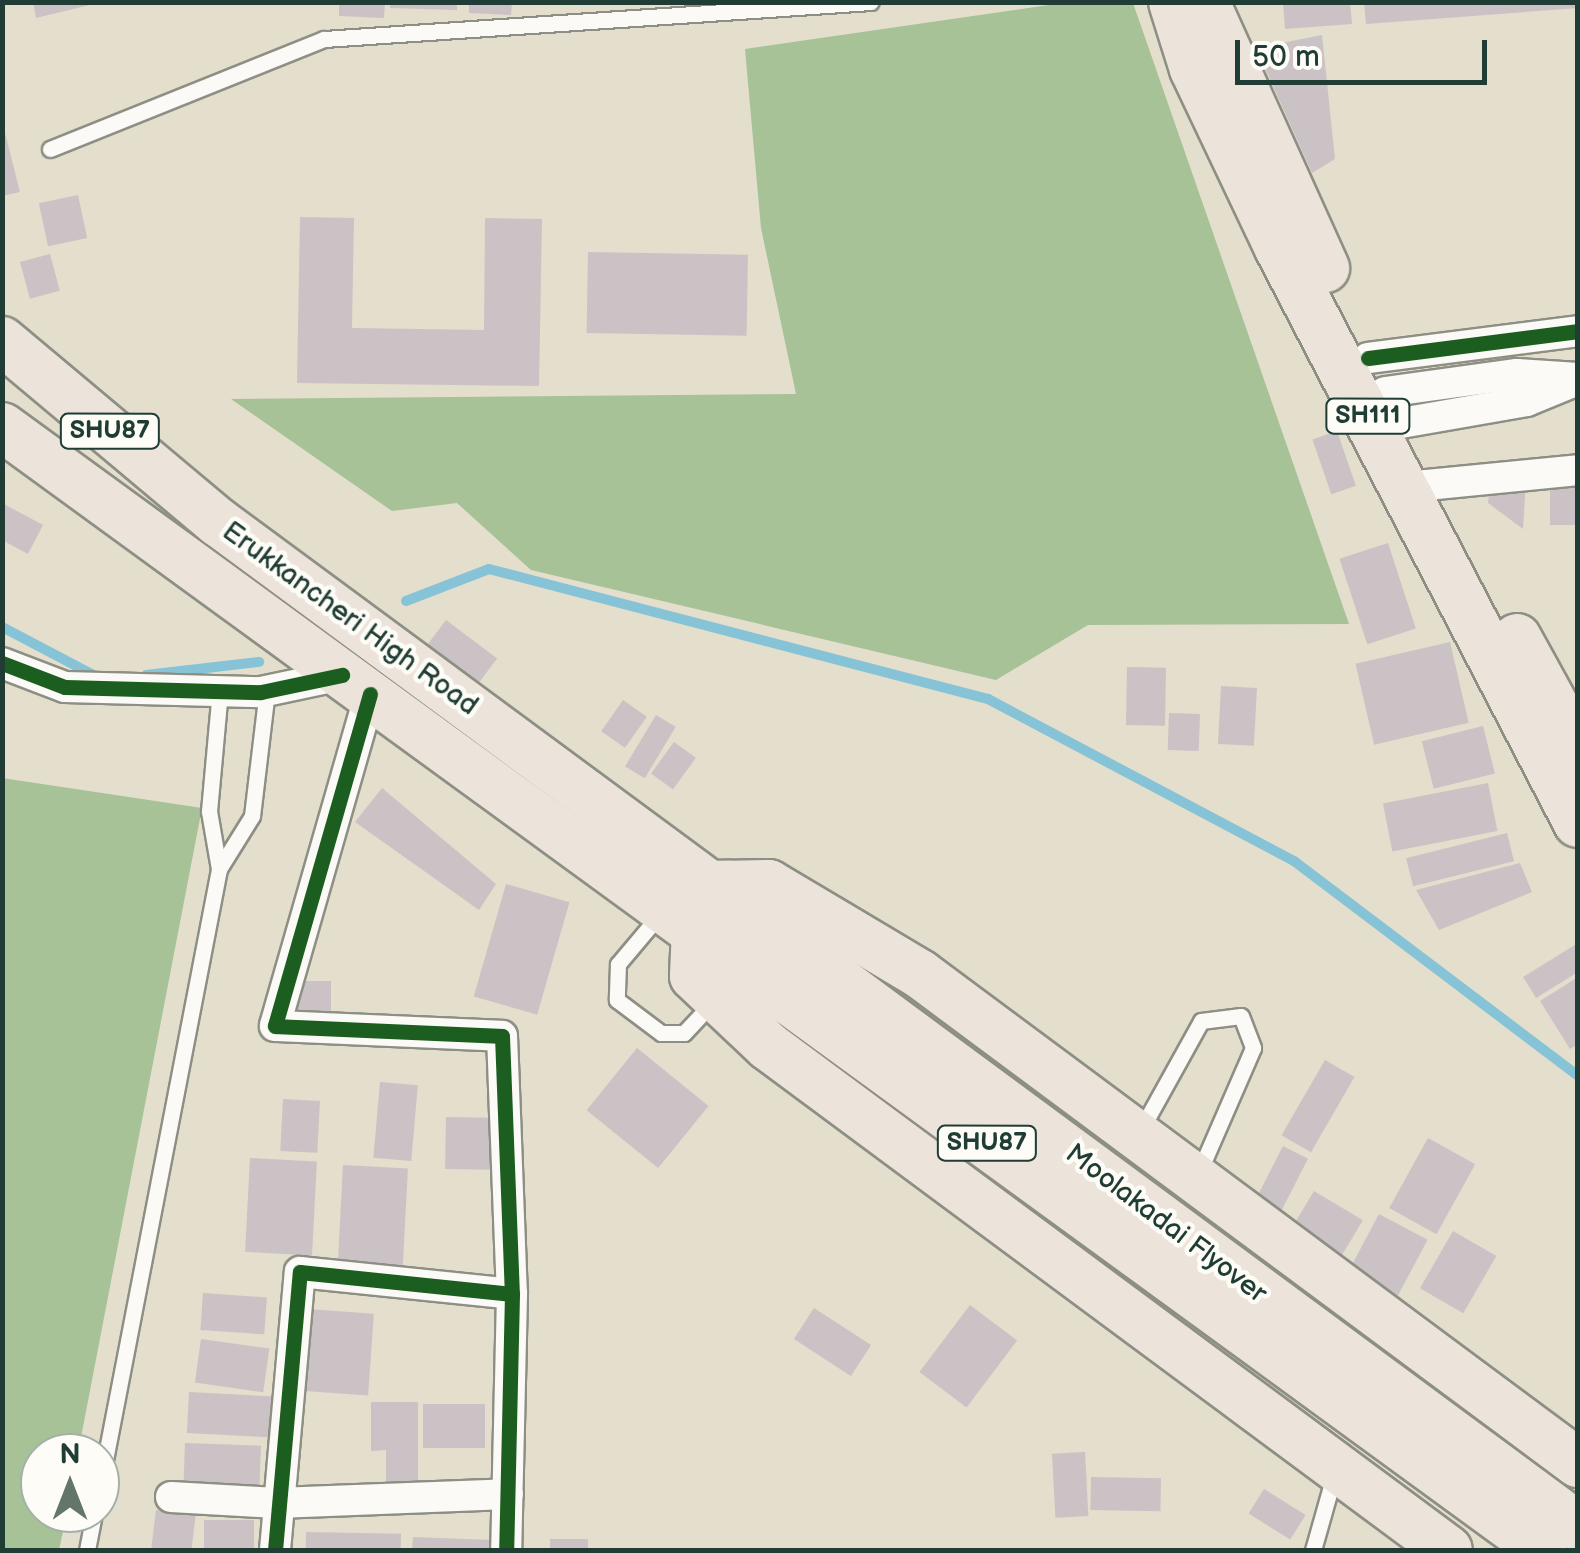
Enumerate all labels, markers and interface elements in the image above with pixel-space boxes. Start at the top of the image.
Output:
scale bar [1240,20,1492,82]
text: 50 m [1252,39,1320,75]
road number: SH111 [1323,396,1413,436]
road number: SHU87 [58,411,162,451]
street label: Erukkancheri High Road [216,515,484,723]
road number: SHU87 [934,1123,1040,1163]
street label: Moolakadai Flyover [1059,1137,1273,1311]
north arrow [20,1433,120,1533]
text: N [59,1438,81,1471]

